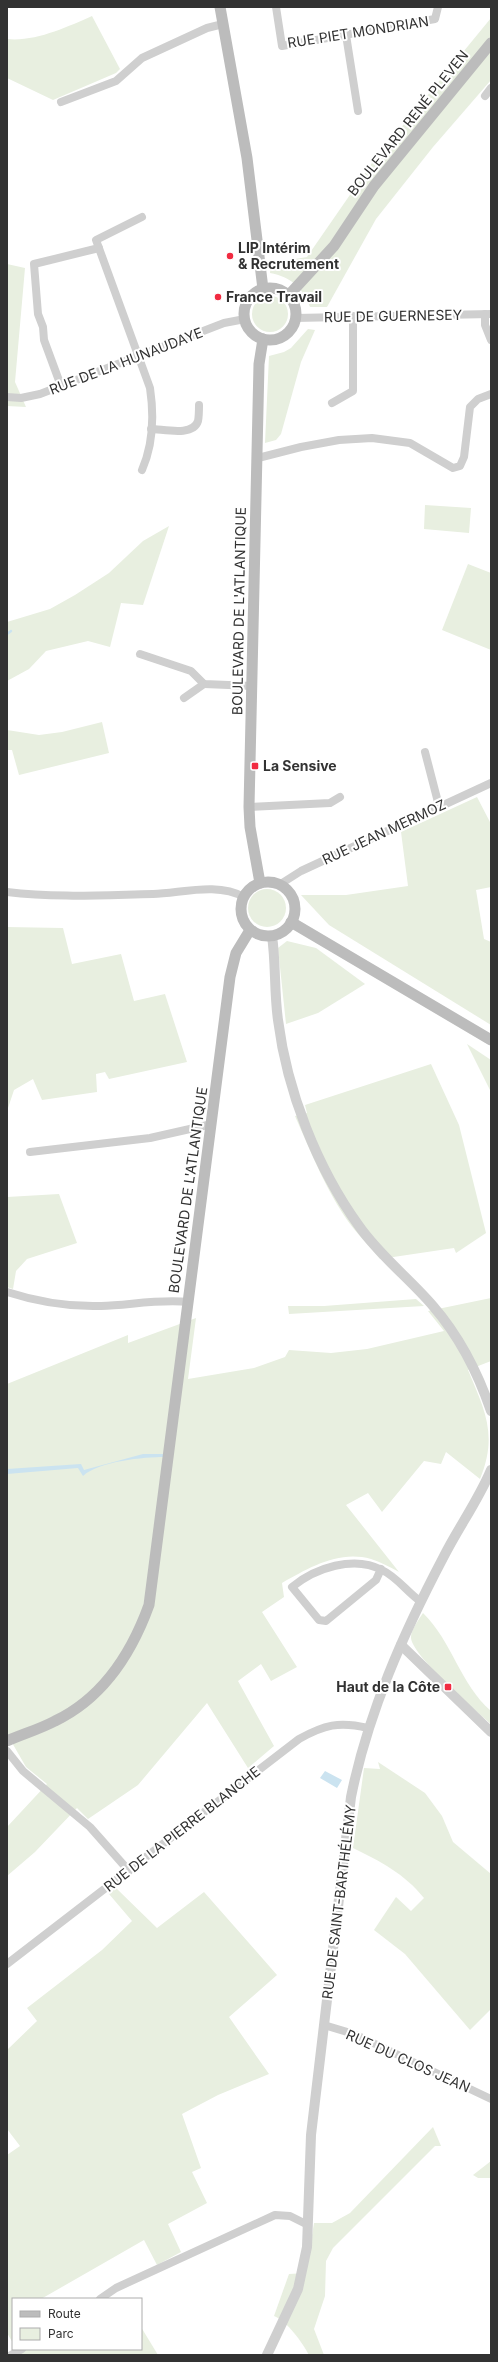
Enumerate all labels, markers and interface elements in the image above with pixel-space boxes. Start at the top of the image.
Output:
street label: RUE PIET MONDRIAN [286,12,430,51]
street label: BOULEVARD RENÉ PLEVEN [344,47,472,199]
place label: LIP Intérim & Recrutement [238,239,339,272]
marker: LIP Intérim & Recrutement [225,251,235,261]
place label: France Travail [226,288,322,305]
marker: France Travail [213,292,223,302]
street label: RUE DE GUERNESEY [324,306,463,325]
street label: RUE DE LA HUNAUDAYE [47,323,205,398]
street label: BOULEVARD DE L'ATLANTIQUE [228,507,249,715]
place label: La Sensive [263,757,337,774]
marker: La Sensive [250,761,260,771]
street label: RUE JEAN MERMOZ [319,795,448,868]
street label: BOULEVARD DE L'ATLANTIQUE [165,1086,210,1294]
place label: Haut de la Côte [336,1678,440,1695]
marker: Haut de la Côte [443,1682,453,1692]
street label: RUE DE LA PIERRE BLANCHE [100,1762,263,1895]
street label: RUE DE SAINT-BARTHÉLÉMY [318,1803,359,2000]
street label: RUE DU CLOS JEAN [343,2025,473,2096]
legend [12,2298,142,2350]
text: Route [48,2306,81,2321]
text: Parc [48,2326,74,2341]

